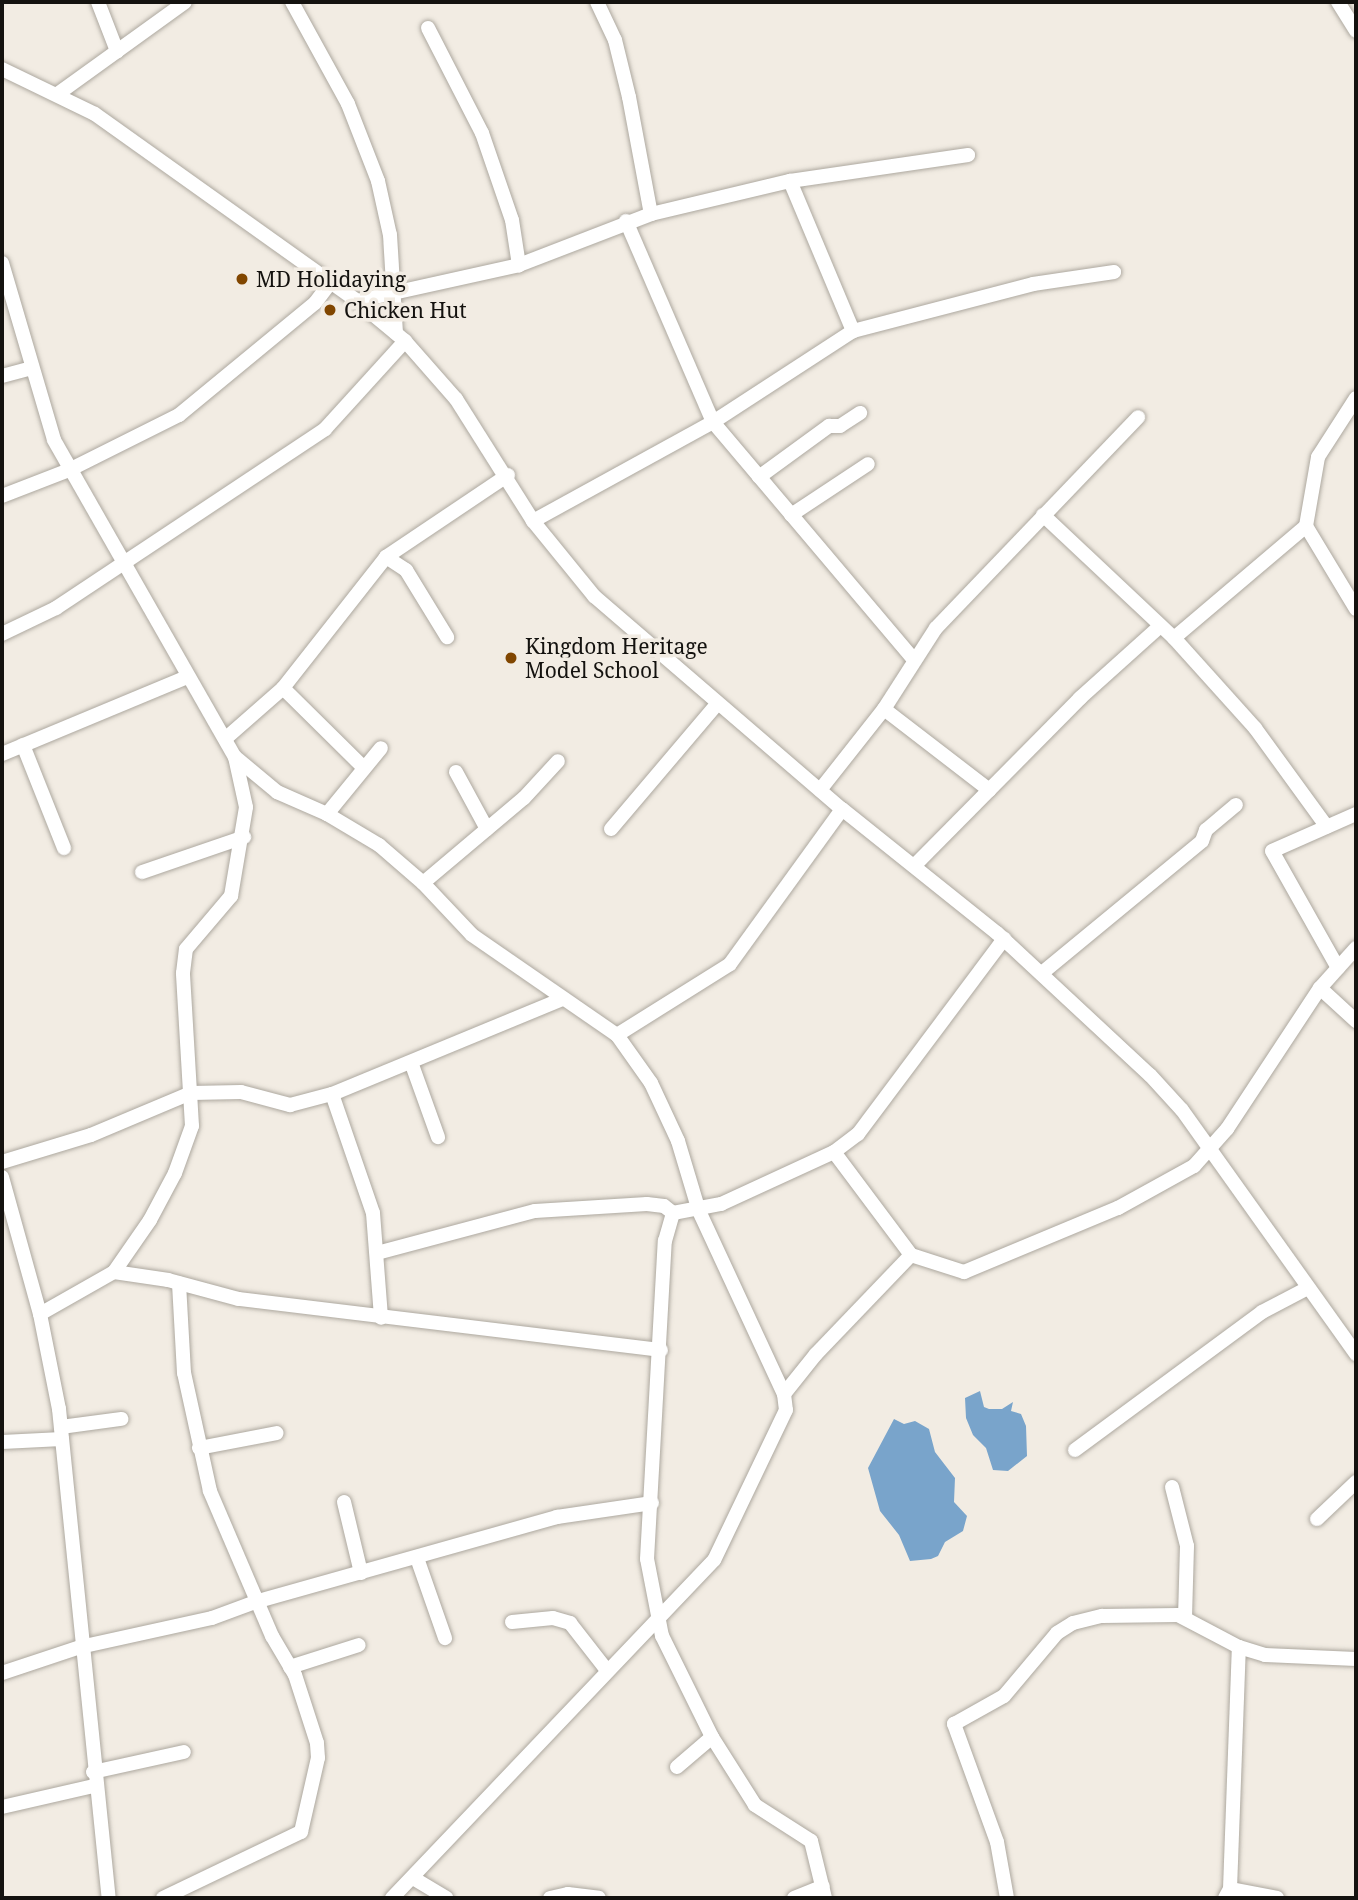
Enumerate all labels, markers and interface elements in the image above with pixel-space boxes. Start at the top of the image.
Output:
place label: MD Holidaying [256,266,406,292]
marker: MD Holidaying [234,271,250,287]
place label: Chicken Hut [344,297,467,323]
marker: Chicken Hut [322,302,338,318]
place label: Kingdom Heritage Model School [525,633,708,683]
marker: Kingdom Heritage Model School [503,650,519,666]

